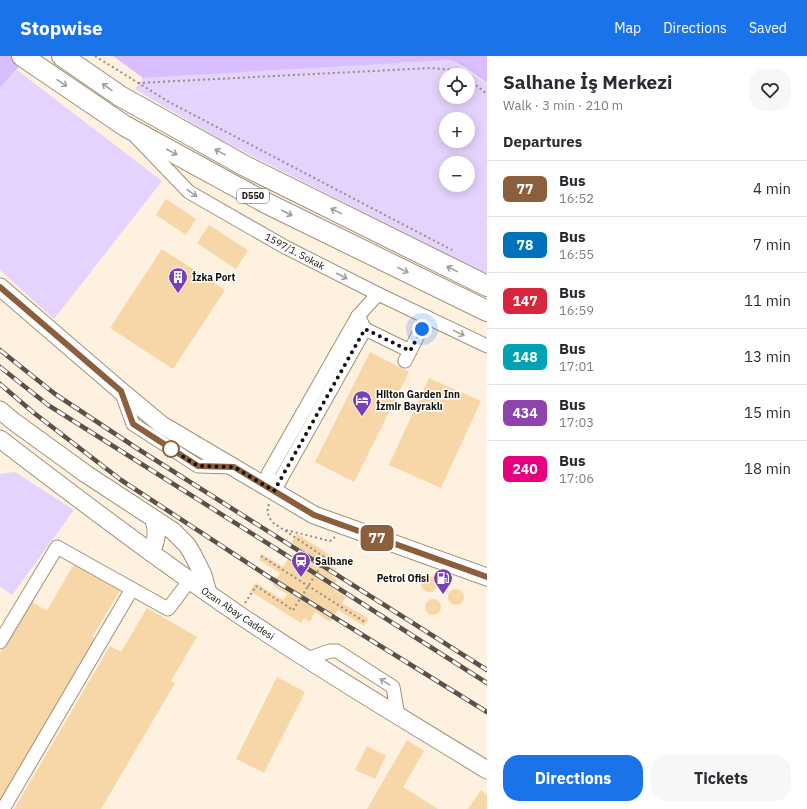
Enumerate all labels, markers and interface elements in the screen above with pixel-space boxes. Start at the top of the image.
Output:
text: Stopwise [20,16,103,40]
text: Map [614,19,641,37]
text: Directions [663,19,727,37]
text: Saved [749,19,787,37]
map controls [439,68,475,192]
button: locate [439,68,475,104]
button: heart [749,69,791,111]
text: Salhane İş Merkezi [503,70,672,94]
one-way arrow [56,79,67,87]
one-way arrow [102,83,113,91]
text: Walk · 3 min · 210 m [503,97,623,114]
button: + [439,112,475,148]
text: Departures [503,132,582,151]
one-way arrow [166,148,178,156]
one-way arrow [214,148,226,155]
button: − [439,156,475,192]
text: Bus [559,171,586,190]
text: 4 min [753,179,791,198]
text: 77 [517,180,533,198]
one-way arrow [186,189,197,197]
road number: D550 [237,189,269,203]
text: 16:52 [559,190,594,207]
one-way arrow [330,207,342,214]
one-way arrow [280,210,292,217]
text: Bus [559,227,586,246]
street label: 1597/1. Sokak [263,230,328,273]
text: 7 min [753,235,791,254]
text: 78 [517,236,533,254]
text: 16:55 [559,246,594,263]
one-way arrow [446,265,458,272]
building icon: İzka Port [167,266,189,294]
one-way arrow [397,267,409,274]
place label: İzka Port [192,271,235,284]
one-way arrow [336,273,348,280]
text: Bus [559,283,586,302]
text: 11 min [744,291,791,310]
text: 147 [512,292,538,310]
text: 16:59 [559,302,594,319]
your location [412,319,432,339]
one-way arrow [453,330,465,337]
text: Bus [559,339,586,358]
text: 13 min [744,347,791,366]
text: 148 [512,348,538,366]
text: 17:01 [559,358,594,375]
place label: Hilton Garden Inn İzmir Bayraklı [376,388,460,413]
hotel icon: Hilton Garden Inn İzmir Bayraklı [351,389,373,417]
text: Bus [559,395,586,414]
text: 15 min [744,403,791,422]
text: 434 [512,404,538,422]
text: 17:03 [559,414,594,431]
unlabelled marker [162,440,180,458]
text: Bus [559,451,586,470]
text: 18 min [744,459,791,478]
text: 240 [512,460,538,478]
text: 17:06 [559,470,594,487]
line badge: 77 [359,525,395,551]
text: 77 [369,529,385,547]
station icon: Salhane [290,550,312,578]
place label: Salhane [315,555,354,568]
fuel station icon: Petrol Ofisi [432,567,454,595]
place label: Petrol Ofisi [377,572,429,585]
street label: Ozan Abay Caddesi [198,584,277,643]
one-way arrow [379,677,391,685]
button: Directions [503,755,643,801]
button: Tickets [651,755,791,801]

